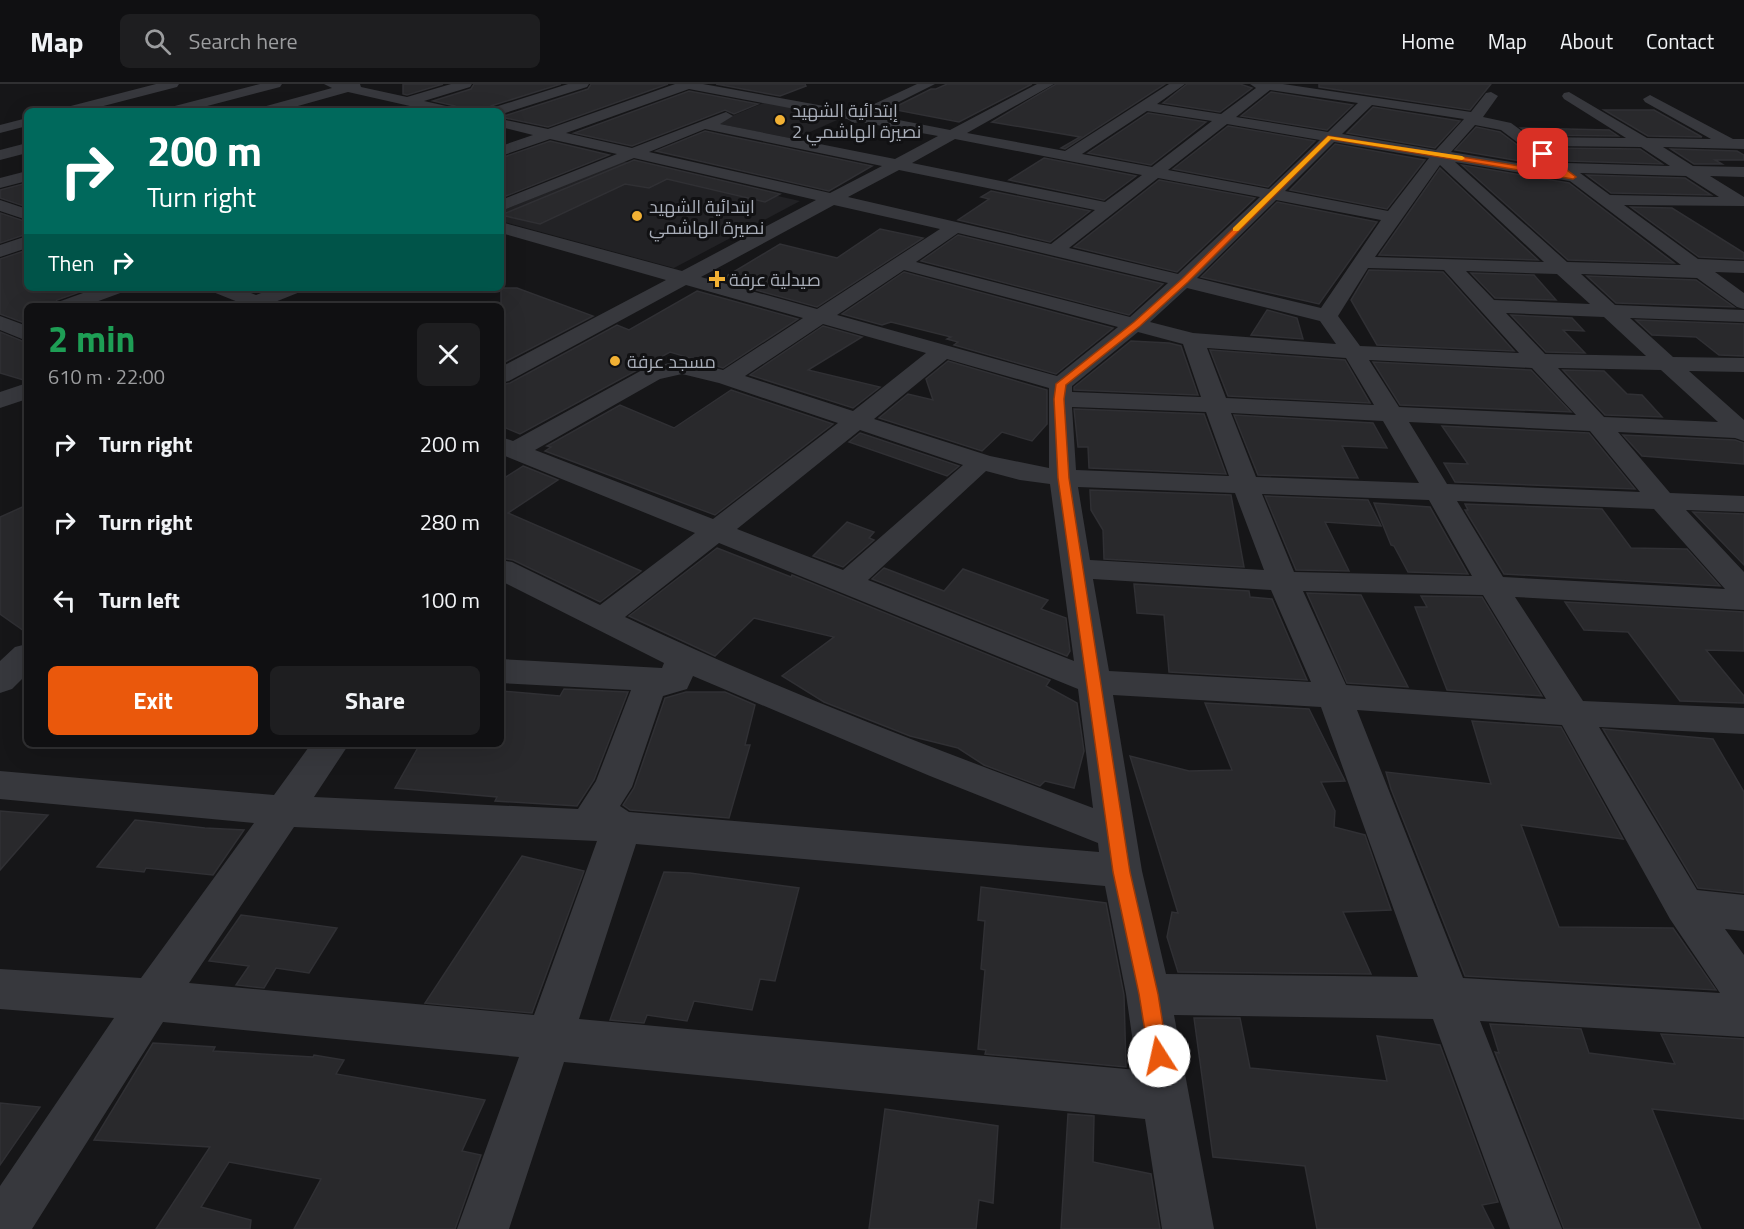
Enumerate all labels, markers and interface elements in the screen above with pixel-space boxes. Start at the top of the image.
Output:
search box [120,14,540,68]
text: Map [30,20,84,63]
text: Search here [189,24,298,58]
icon: search [141,25,174,58]
text: Home [1401,25,1455,57]
text: Map [1488,25,1527,57]
text: About [1560,25,1613,57]
text: Contact [1646,25,1714,57]
place label: إبتدائية الشهيد نصيرة الهاشمي 2 [792,97,921,146]
marker: إبتدائية الشهيد نصيرة الهاشمي 2 [773,113,787,127]
text: 200 m [147,118,262,182]
pin [1517,128,1568,179]
icon: right [48,132,126,210]
icon: arrive [1526,137,1559,170]
text: Turn right [147,176,256,217]
place label: ابتدائية الشهيد نصيرة الهاشمي [649,193,764,242]
marker: ابتدائية الشهيد نصيرة الهاشمي [630,209,644,223]
text: Then [48,246,94,280]
icon: right [106,246,139,279]
place label: صيدلية عرفة [729,266,821,293]
marker: صيدلية عرفة [710,272,724,286]
text: 2 min [48,311,135,366]
button: close [417,323,480,386]
place label: مسجد عرفة [627,348,716,375]
marker: مسجد عرفة [608,354,622,368]
text: 610 m · 22:00 [48,361,165,392]
text: Turn right [99,427,193,461]
text: 200 m [420,427,480,461]
icon: right [48,428,81,461]
text: Turn right [99,505,193,539]
text: 280 m [420,505,480,539]
icon: right [48,506,81,539]
text: Turn left [99,583,180,617]
text: 100 m [420,583,480,617]
icon: left [48,584,81,617]
button: Exit [48,666,258,735]
button: Share [270,666,480,735]
position arrow [1127,1024,1191,1088]

